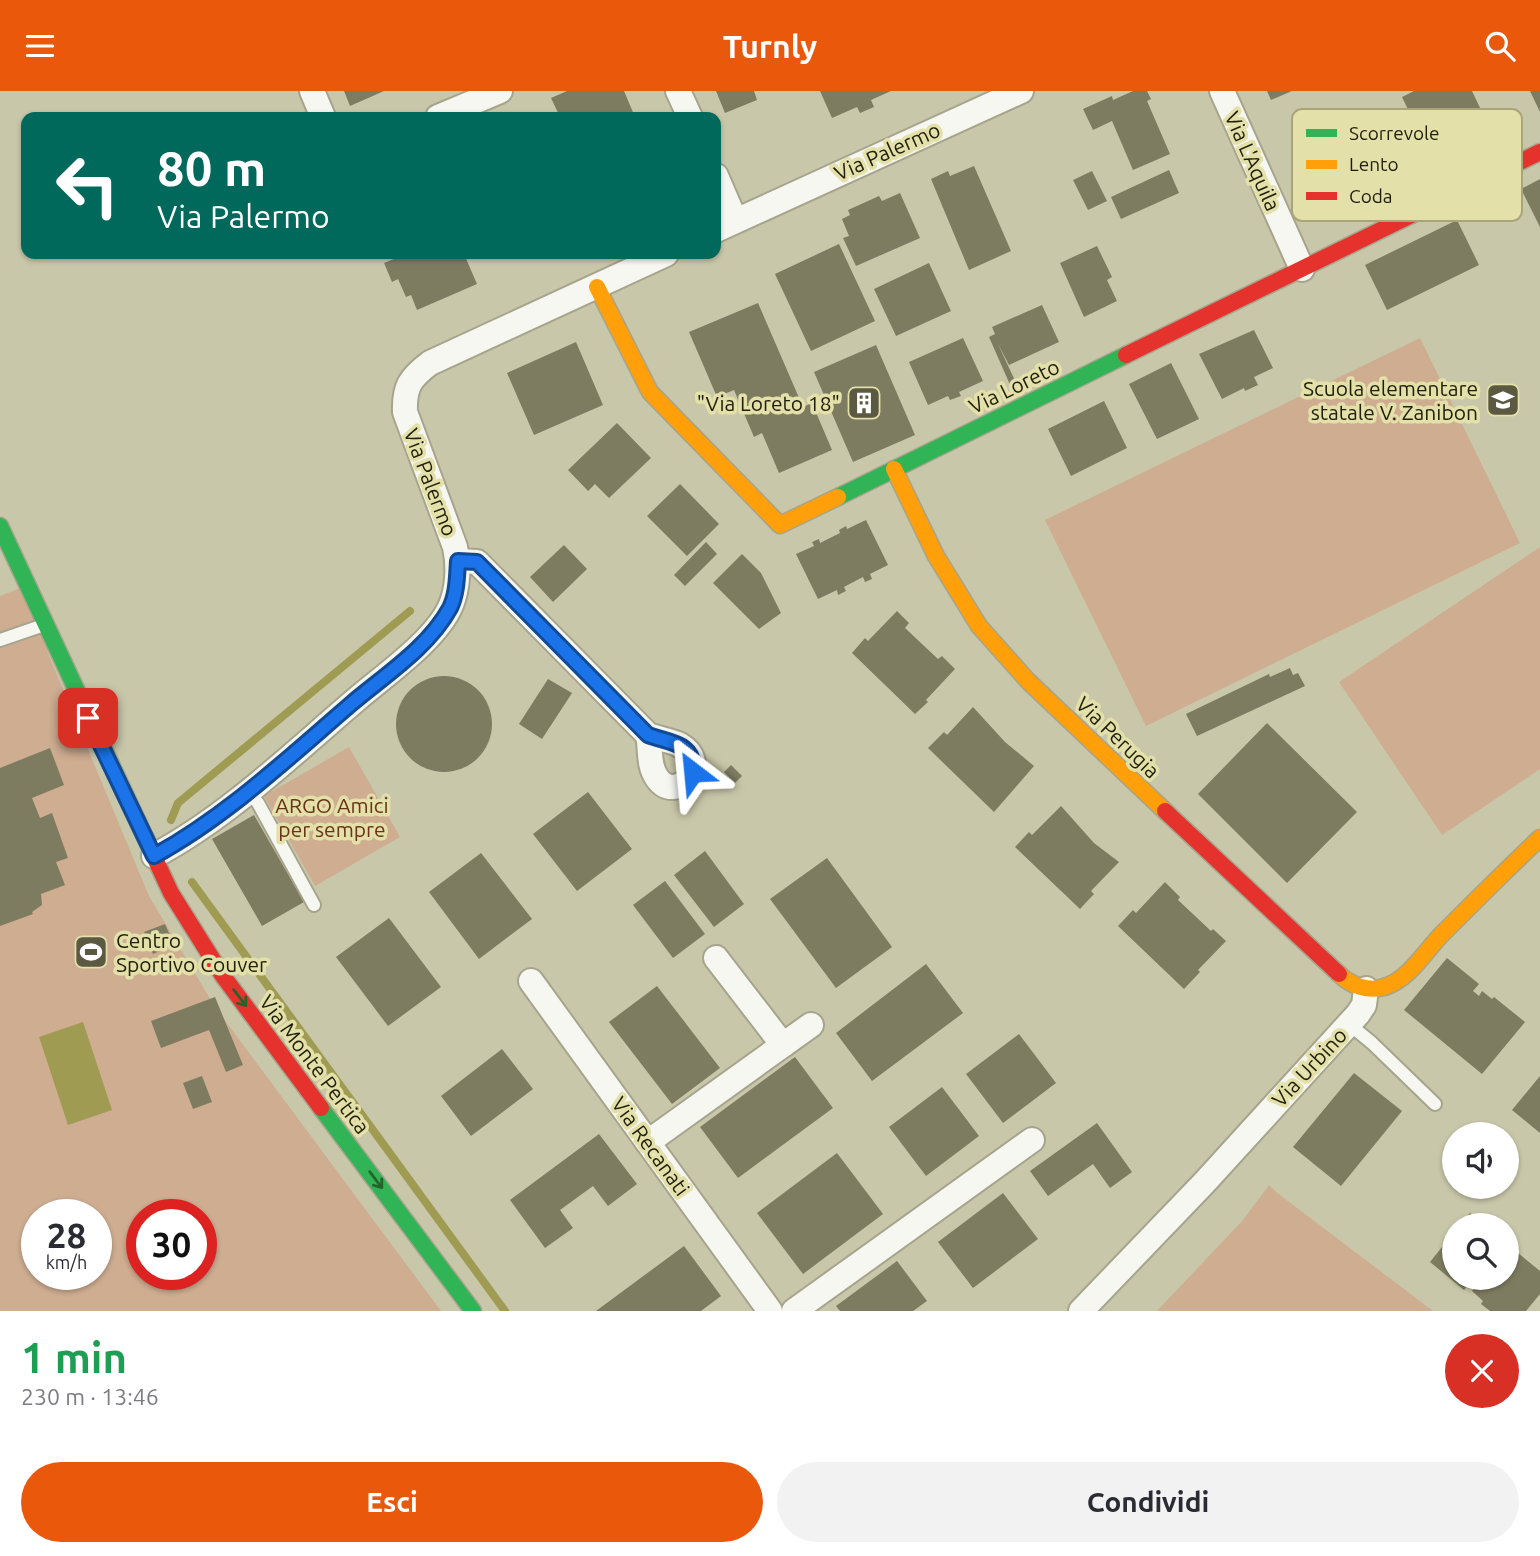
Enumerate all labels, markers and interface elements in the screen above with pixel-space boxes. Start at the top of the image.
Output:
icon: menu [21,27,59,65]
icon: search [1481,27,1519,65]
text: Turnly [723,28,817,64]
street label: Via L'Aquila [1220,108,1286,214]
legend [1292,109,1522,221]
street label: Via Palermo [830,117,944,185]
text: Scorrevole [1349,122,1440,144]
icon: left [42,140,133,231]
text: 80 m [157,140,266,195]
text: Lento [1349,153,1399,175]
text: Coda [1349,185,1393,207]
text: Via Palermo [157,198,330,234]
street label: Via Loreto [965,354,1063,418]
place label: Scuola elementare statale V. Zanibon [1303,376,1478,424]
school or university icon: Scuola elementare statale V. Zanibon [1484,381,1522,419]
building icon: "Via Loreto 18" [845,384,883,422]
place label: "Via Loreto 18" [697,391,840,415]
street label: Via Palermo [399,425,463,539]
pin [58,688,118,748]
street label: Via Perugia [1071,691,1165,783]
icon: arrive [69,699,107,737]
position arrow [656,735,730,809]
park label: ARGO Amici per sempre [275,793,389,841]
place label: Centro Sportivo Couver [116,928,267,976]
sports icon: Centro Sportivo Couver [72,933,110,971]
one-way arrow [232,988,247,1007]
street label: Via Monte Pertica [255,990,375,1138]
street label: Via Urbino [1267,1023,1351,1111]
street label: Via Recanati [607,1092,695,1200]
map controls [1442,1122,1519,1290]
button: sound [1442,1122,1519,1199]
one-way arrow [368,1171,383,1189]
speed limit sign: 30 [126,1199,217,1290]
button: search [1442,1213,1519,1290]
text: 28 [47,1215,86,1255]
text: km/h [46,1252,87,1272]
text: 1 min [21,1334,127,1381]
button: close [1445,1334,1519,1408]
text: 230 m · 13:46 [21,1384,159,1409]
button: Esci [21,1462,763,1542]
button: Condividi [777,1462,1519,1542]

